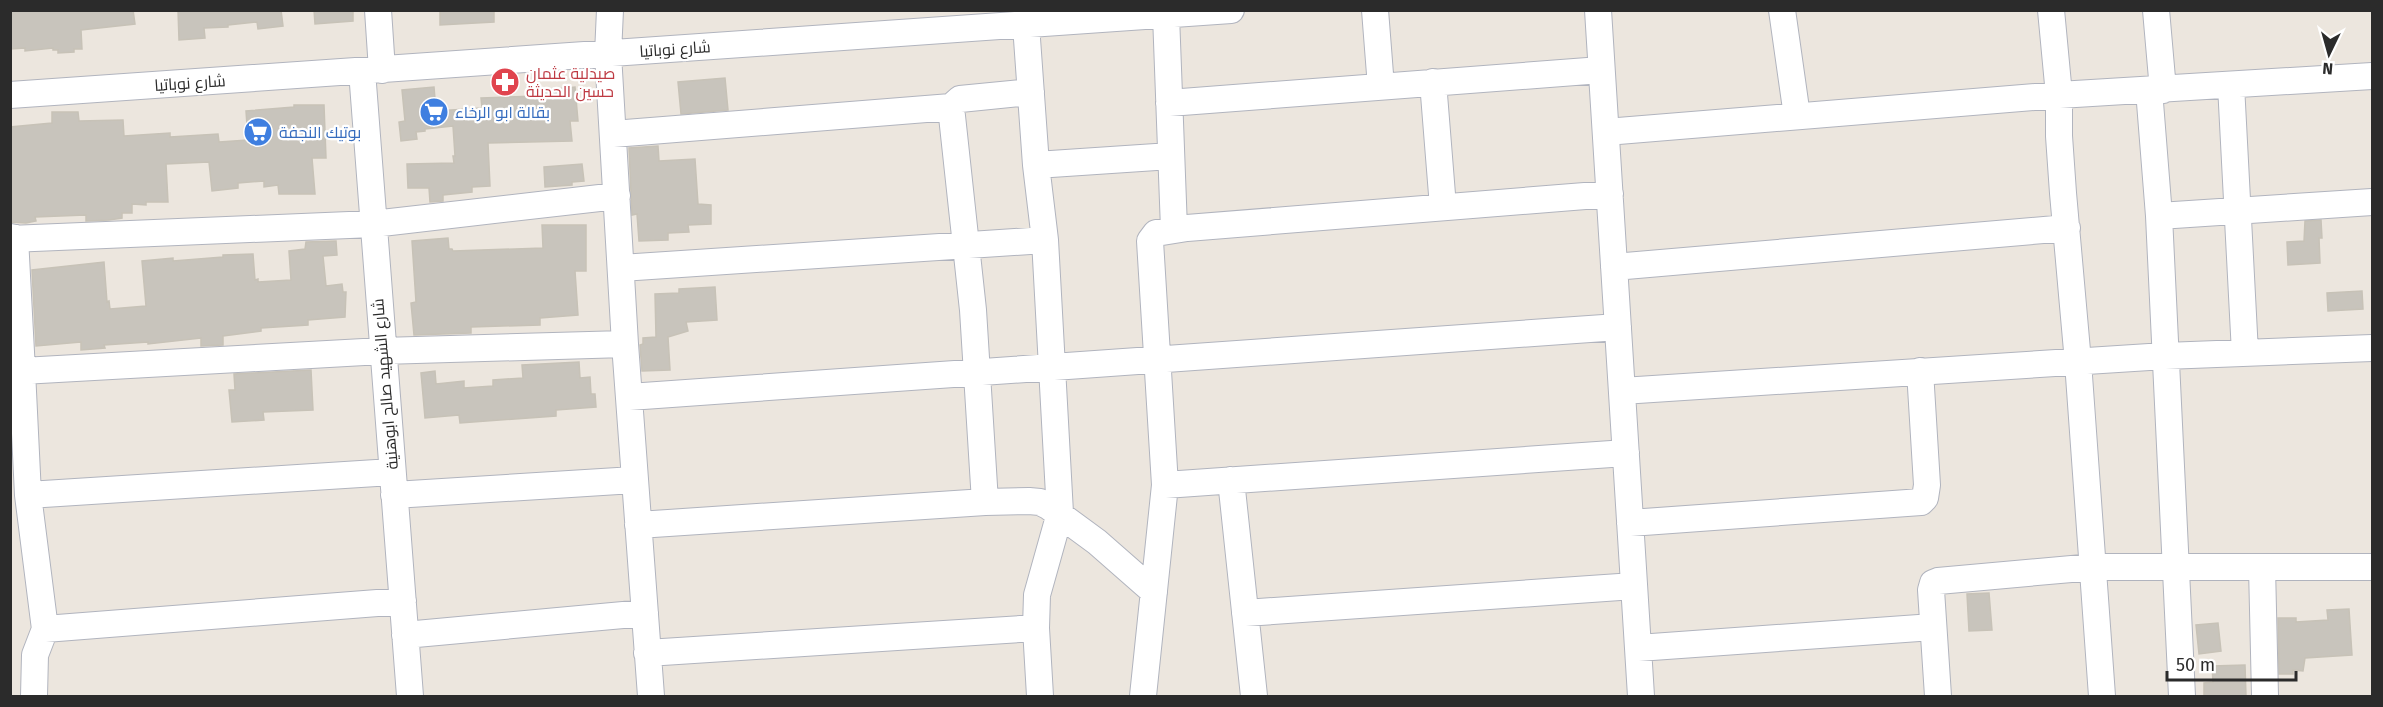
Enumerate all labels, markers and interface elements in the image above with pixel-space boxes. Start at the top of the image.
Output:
north arrow [2299,24,2359,84]
street label: شارع نوباتيا [639,37,711,63]
text: N [2322,59,2334,78]
place label: صيدلية عثمان حسين الحديثة [526,64,615,102]
pharmacy icon: صيدلية عثمان حسين الحديثة [489,66,521,98]
street label: شارع نوباتيا [154,71,226,97]
supermarket icon: بقالة ابو الرخاء [418,96,450,128]
place label: بقالة ابو الرخاء [455,103,550,122]
supermarket icon: بوتيك النجفة [242,116,274,148]
place label: بوتيك النجفة [279,123,361,142]
street label: شارع الشهيد صالح ابوهنية [368,298,404,470]
scale bar [2167,644,2296,682]
text: 50 m [2176,654,2215,676]

